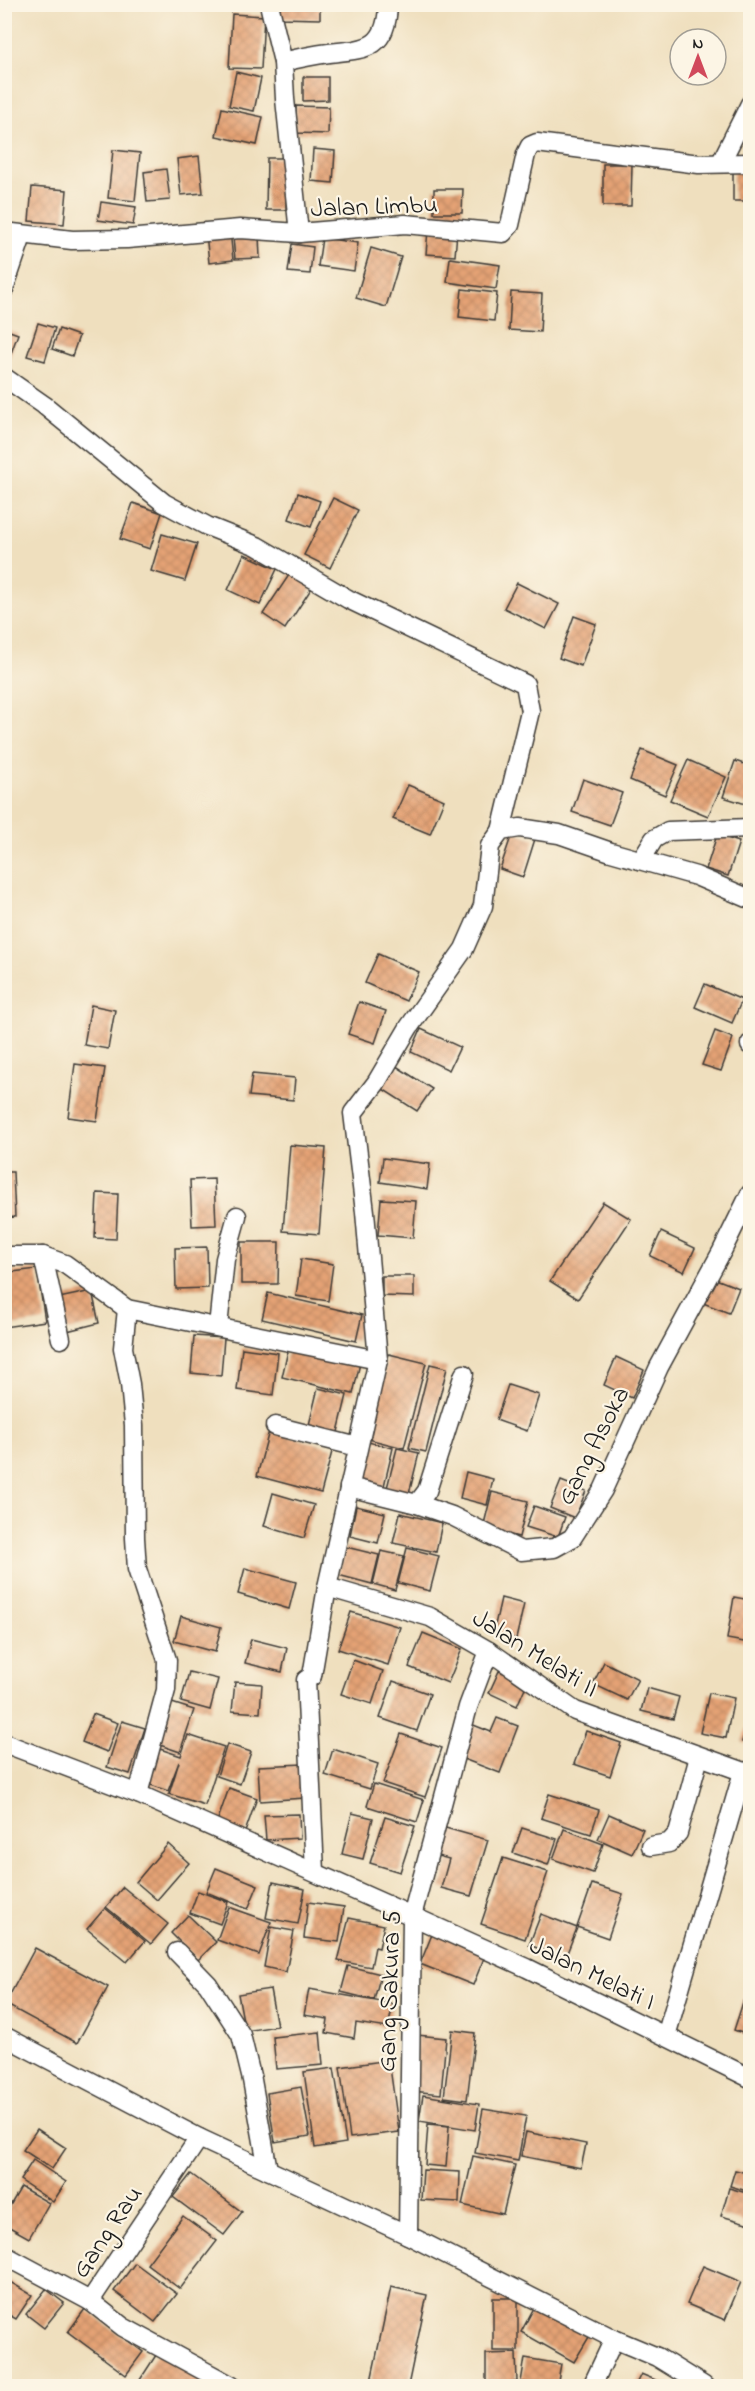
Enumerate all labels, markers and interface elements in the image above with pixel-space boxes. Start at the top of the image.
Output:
north arrow [668,27,728,87]
text: N [693,32,704,56]
street label: Jalan Limbu [310,187,438,229]
street label: Gang Asoka [549,1380,641,1512]
street label: Jalan Melati II [464,1601,605,1708]
street label: Gang Sakura 5 [369,1909,413,2073]
street label: Jalan Melati I [522,1928,661,2022]
street label: Gang Rau [63,2179,153,2287]

